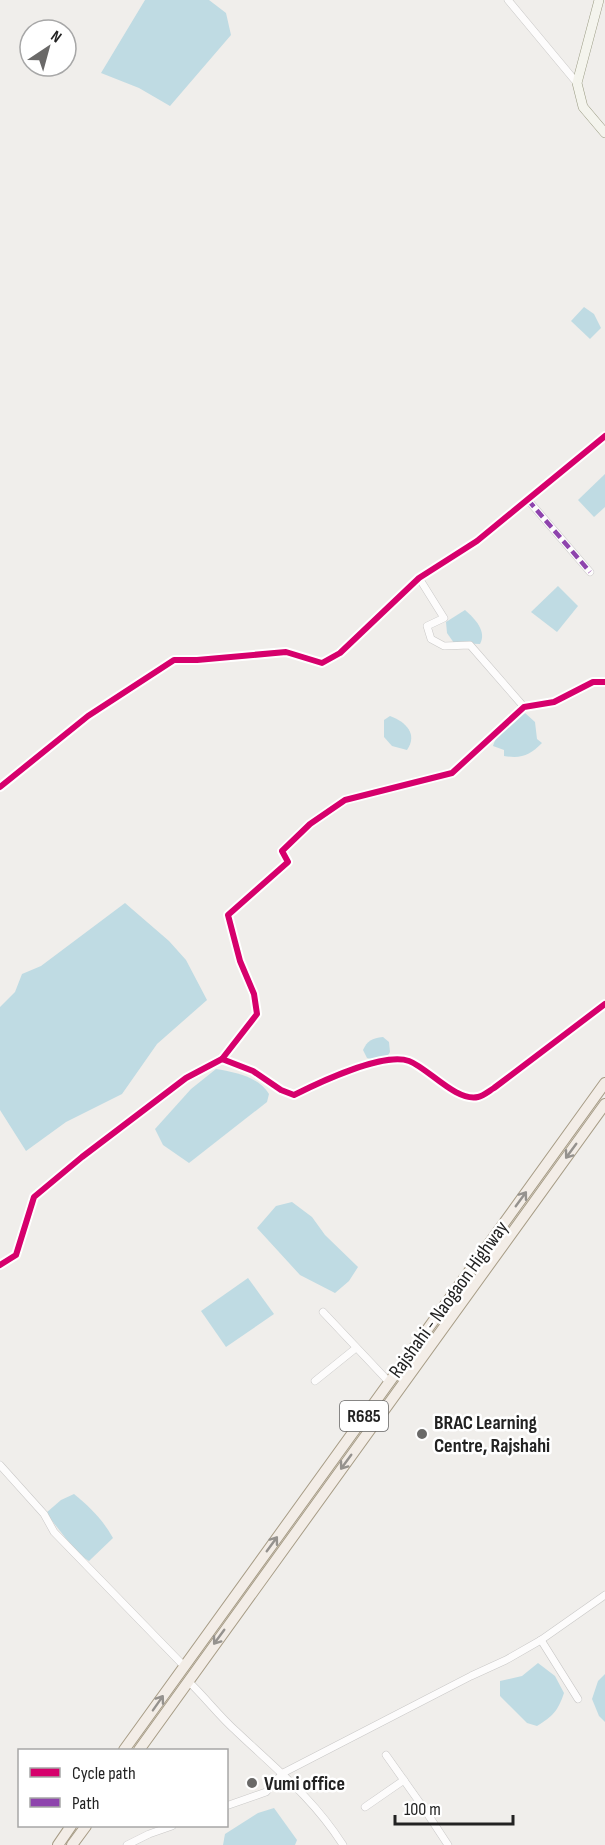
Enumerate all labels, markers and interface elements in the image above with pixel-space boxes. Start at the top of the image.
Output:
north arrow [18,18,78,78]
text: N [47,27,65,47]
one-way arrow [564,1142,577,1158]
one-way arrow [515,1191,527,1207]
street label: Rajshahi - Naogaon Highway [384,1216,514,1383]
road number: R685 [340,1401,388,1431]
place label: BRAC Learning Centre, Rajshahi [434,1411,550,1458]
marker: BRAC Learning Centre, Rajshahi [415,1427,429,1441]
one-way arrow [340,1454,352,1470]
one-way arrow [266,1537,278,1553]
one-way arrow [213,1629,225,1645]
one-way arrow [152,1695,164,1711]
legend [18,1749,228,1827]
text: Cycle path [72,1763,136,1784]
place label: Vumi office [264,1772,345,1796]
marker: Vumi office [245,1776,259,1790]
scale bar [395,1788,514,1826]
text: Path [72,1793,100,1814]
text: 100 m [404,1799,441,1820]

